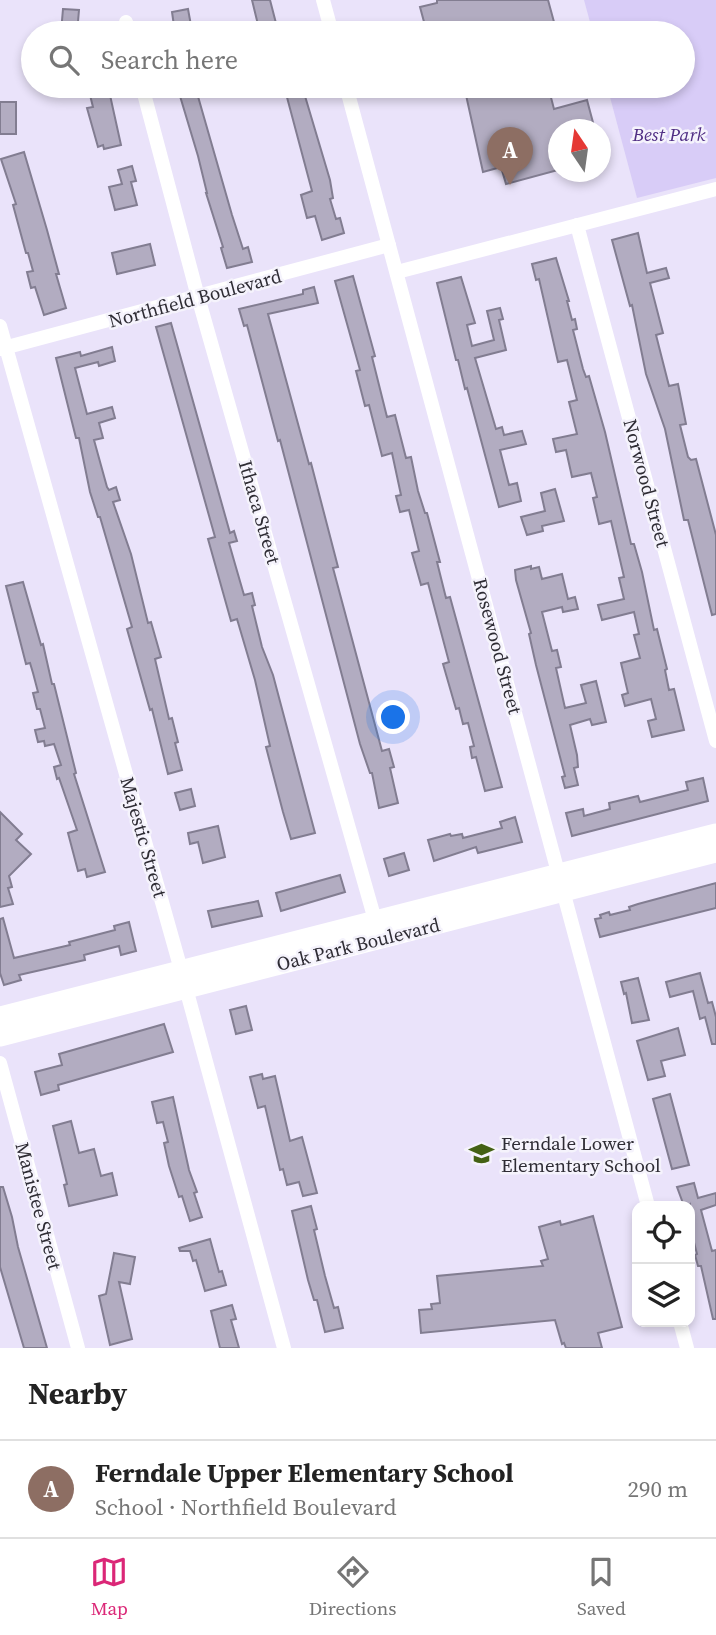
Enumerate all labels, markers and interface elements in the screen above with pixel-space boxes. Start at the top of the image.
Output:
search box [21,21,695,98]
icon: search [45,41,83,79]
text: Search here [101,42,238,78]
north arrow [548,119,611,182]
park label: Best Park [631,121,706,147]
pin: A [487,127,533,185]
street label: Northfield Boulevard [106,262,285,334]
street label: Norwood Street [617,416,677,551]
street label: Ithaca Street [233,457,287,568]
street label: Rosewood Street [467,575,529,718]
your location [376,700,410,734]
street label: Majestic Street [114,774,174,901]
street label: Oak Park Boulevard [274,911,443,977]
place label: Ferndale Lower Elementary School [501,1130,661,1178]
street label: Manistee Street [10,1139,69,1273]
school or university icon: Ferndale Lower Elementary School [467,1140,495,1168]
map controls [632,1201,695,1327]
button: locate [632,1201,695,1264]
button: layers [632,1264,695,1327]
text: Nearby [28,1373,127,1414]
text: Ferndale Upper Elementary School [95,1455,514,1491]
text: A [43,1473,59,1505]
text: 290 m [627,1473,688,1505]
text: School · Northfield Boulevard [95,1491,397,1523]
tab: Map [90,1553,128,1621]
tab: Directions [309,1553,397,1621]
tab: Saved [577,1553,626,1621]

